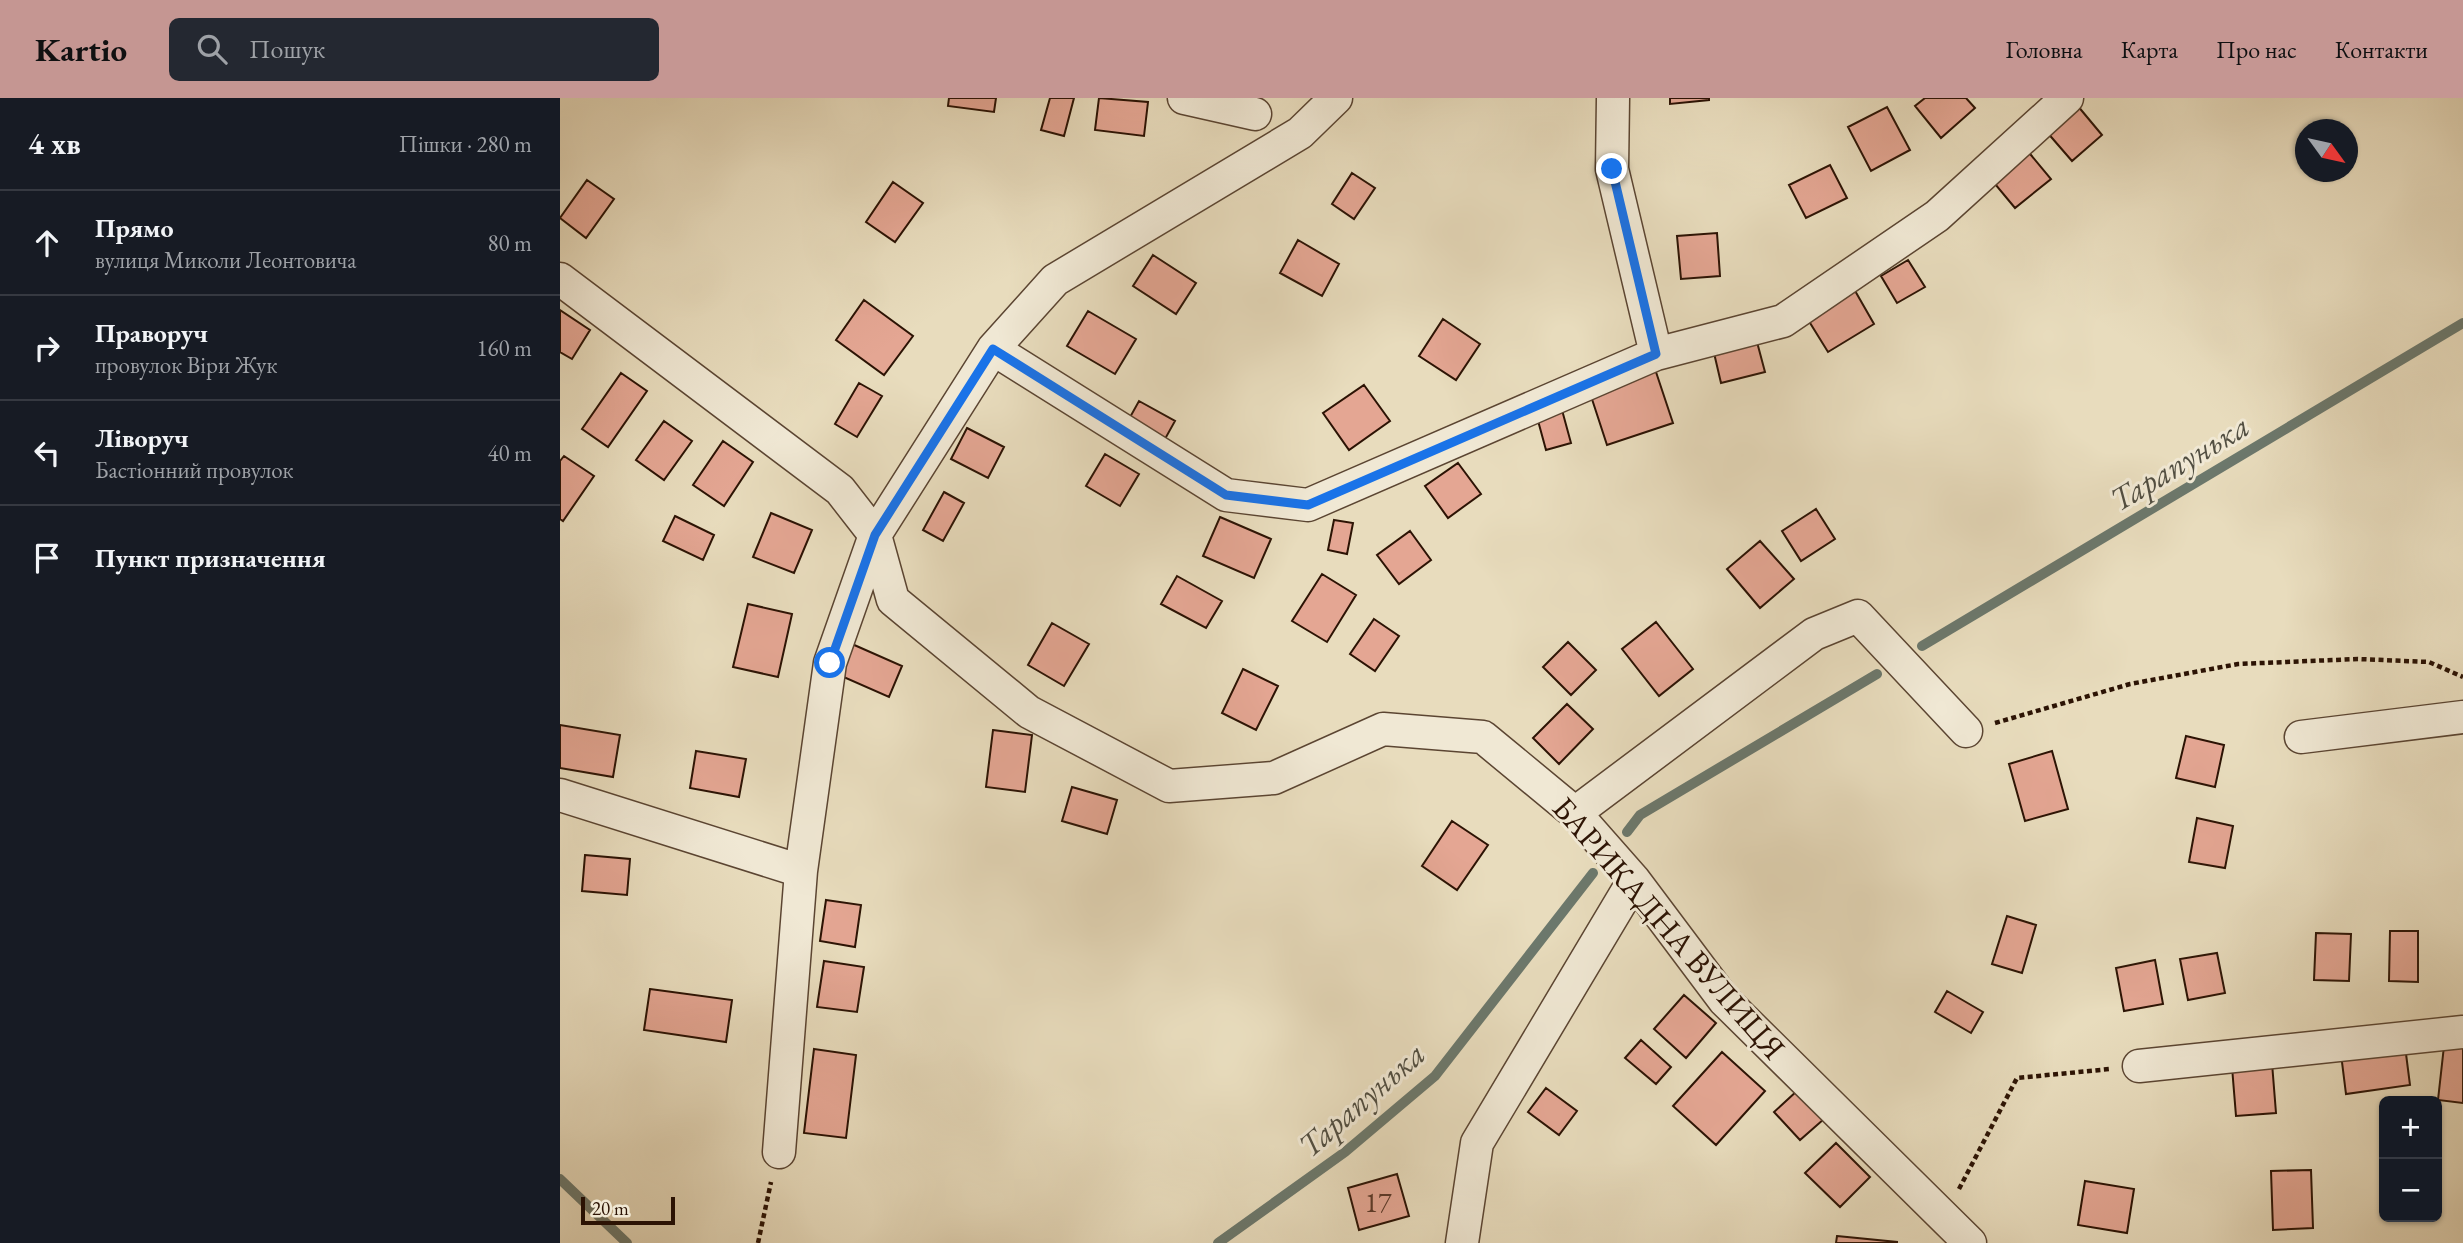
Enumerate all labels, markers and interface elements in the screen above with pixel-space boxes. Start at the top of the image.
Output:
search box [169,18,659,81]
text: Kartio [35,28,127,71]
icon: search [193,30,231,68]
text: Пошук [249,32,325,66]
text: Головна [2005,34,2083,65]
text: Карта [2121,34,2178,65]
text: Про нас [2216,34,2297,65]
text: Контакти [2335,34,2428,65]
north arrow [2295,119,2358,182]
text: 4 хв [28,124,81,163]
text: Пішки · 280 m [399,129,532,159]
route end [1596,153,1627,184]
text: Прямо [95,211,174,245]
icon: ahead [28,224,66,262]
text: 80 m [487,228,532,258]
text: вулиця Миколи Леонтовича [95,245,357,275]
text: Праворуч [95,316,208,350]
icon: right [28,329,66,367]
text: 160 m [476,333,532,363]
text: провулок Віри Жук [95,350,277,380]
water label: Тарапунька [2101,404,2257,521]
text: Ліворуч [95,421,189,455]
icon: left [28,434,66,472]
text: 40 m [487,438,532,468]
text: Бастіонний провулок [95,455,294,485]
icon: arrive [28,539,66,577]
text: Пункт призначення [95,541,326,575]
route start [814,647,845,678]
street label: БАРИКАДНА ВУЛИЦЯ [1543,788,1795,1068]
water label: Тарапунька [1288,1032,1434,1167]
map controls [2379,1096,2442,1222]
button: + [2379,1096,2442,1159]
button: − [2379,1159,2442,1222]
house number: 17 [1365,1184,1392,1220]
scale bar [581,1194,676,1226]
text: 20 m [592,1196,629,1221]

